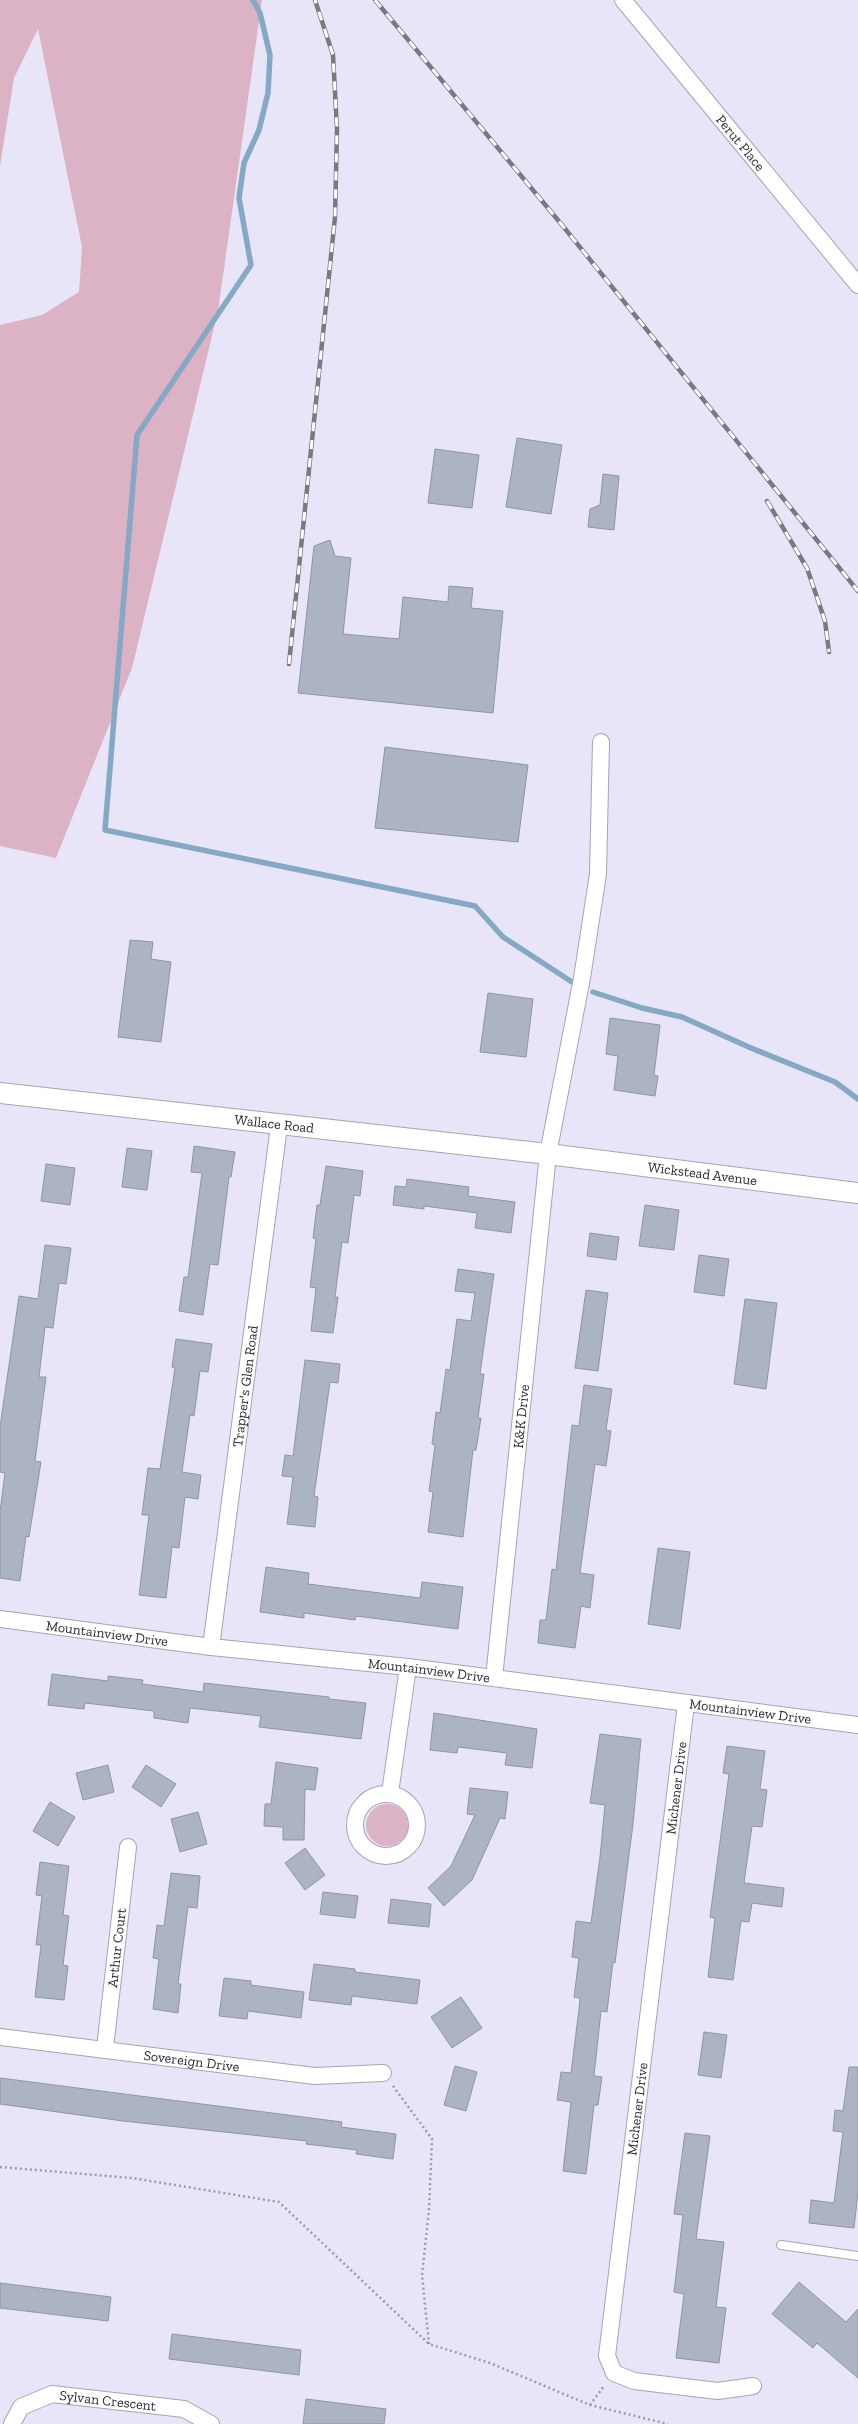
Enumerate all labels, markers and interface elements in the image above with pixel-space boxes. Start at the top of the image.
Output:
street label: Perut Place [712,111,769,175]
street label: Wallace Road [234,1111,315,1137]
street label: Wickstead Avenue [647,1159,758,1189]
street label: Trapper's Glen Road [229,1324,262,1448]
street label: K&K Drive [510,1383,533,1449]
street label: Mountainview Drive [45,1617,169,1650]
street label: Mountainview Drive [367,1655,491,1687]
street label: Mountainview Drive [688,1695,813,1728]
street label: Michener Drive [662,1740,691,1836]
street label: Arthur Court [104,1906,130,1988]
street label: Sovereign Drive [143,2047,241,2076]
street label: Michener Drive [623,2061,652,2157]
street label: Sylvan Crescent [59,2387,158,2415]

